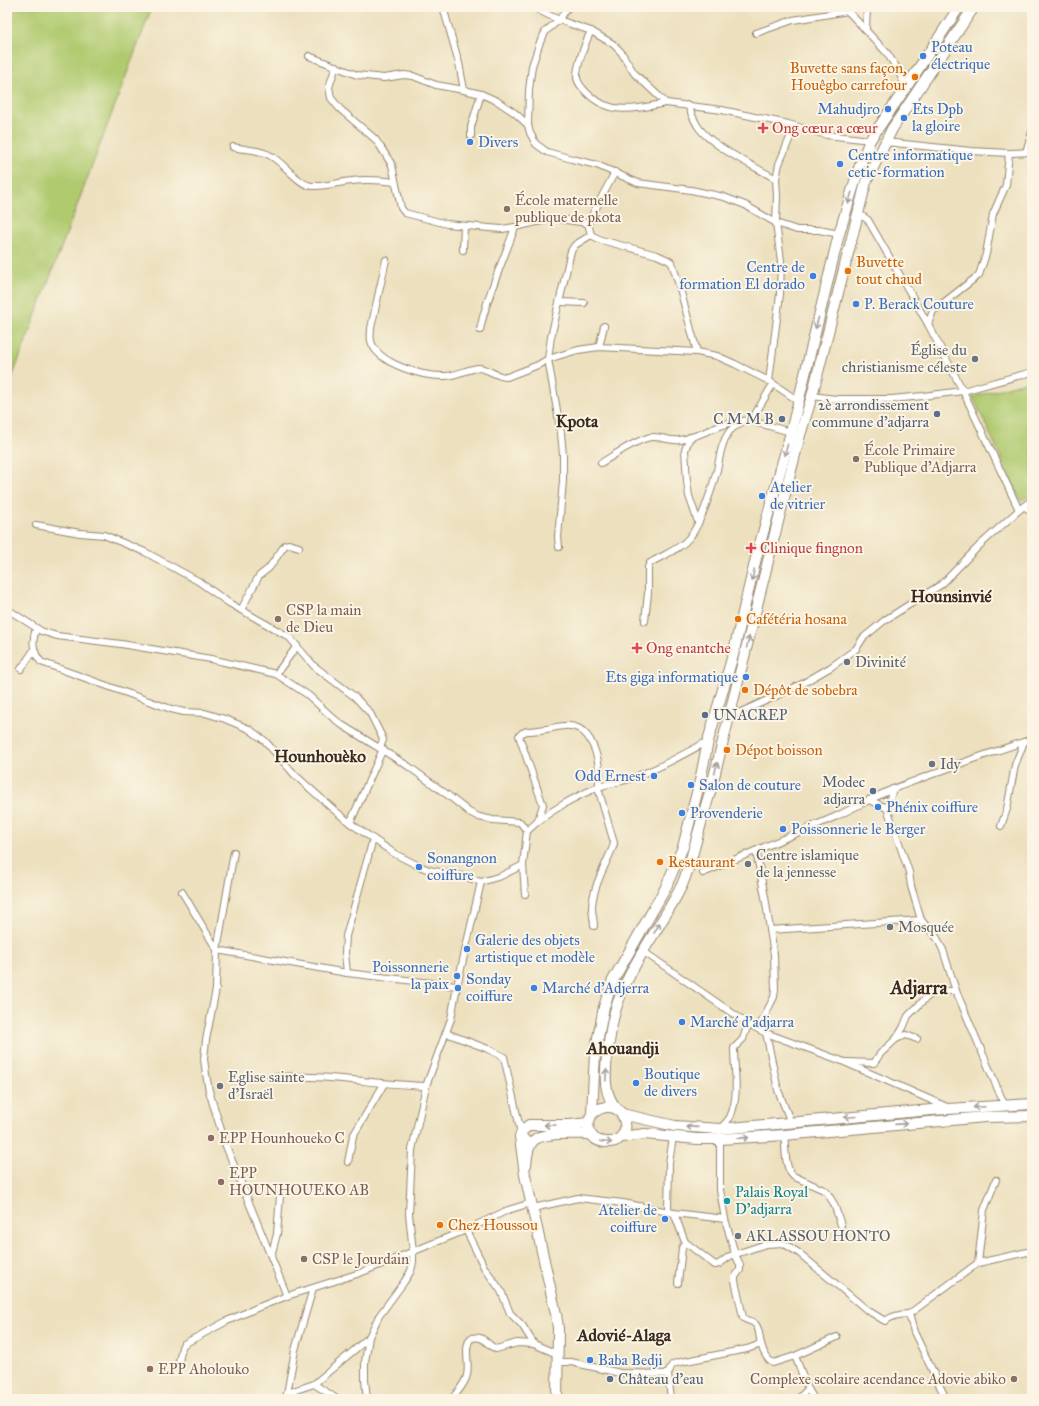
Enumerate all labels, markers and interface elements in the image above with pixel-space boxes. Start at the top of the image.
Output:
place label: Poteau électrique [931,38,990,74]
marker: Poteau électrique [918,51,928,61]
place label: Buvette sans façon, Houêgbo carrefour [790,59,907,94]
marker: Buvette sans façon, Houêgbo carrefour [910,72,920,82]
place label: Mahudjro [818,100,880,118]
place label: Ets Dpb la gloire [912,100,963,135]
marker: Mahudjro [883,104,893,114]
marker: Ets Dpb la gloire [899,113,909,123]
place label: Ong cœur a cœur [772,119,878,137]
marker: Ong cœur a cœur [757,122,769,134]
place label: Divers [478,133,518,151]
marker: Divers [465,137,475,147]
place label: Centre informatique cetic-formation [848,146,973,181]
marker: Centre informatique cetic-formation [835,159,845,169]
place label: École maternelle publique de pkota [514,190,622,227]
one-way arrow [845,191,853,203]
marker: École maternelle publique de pkota [502,204,512,214]
place label: Buvette tout chaud [856,253,923,288]
place label: Centre de formation El dorado [679,258,805,293]
marker: Buvette tout chaud [843,266,853,276]
marker: Centre de formation El dorado [808,271,818,281]
place label: P. Berack Couture [864,295,974,313]
marker: P. Berack Couture [851,299,861,309]
one-way arrow [813,317,820,330]
place label: Église du christianisme céleste [842,340,967,376]
marker: Église du christianisme céleste [970,354,980,364]
place label: 2è arrondissement commune d'adjarra [812,396,930,431]
marker: 2è arrondissement commune d'adjarra [932,409,942,419]
place label: C M M B [713,410,774,428]
district label: Kpota [556,411,599,432]
marker: C M M B [777,414,787,424]
place label: École Primaire Publique d'Adjarra [864,440,977,477]
one-way arrow [782,443,789,456]
marker: École Primaire Publique d'Adjarra [851,454,861,464]
place label: Atelier de vitrier [769,478,826,513]
marker: Atelier de vitrier [757,491,767,501]
place label: Clinique fingnon [760,539,863,558]
marker: Clinique fingnon [745,542,757,554]
one-way arrow [748,568,756,581]
district label: Hounsinvié [910,586,992,607]
place label: CSP la main de Dieu [286,601,361,636]
place label: Cafétéria hosana [746,610,847,628]
marker: CSP la main de Dieu [273,614,283,624]
marker: Cafétéria hosana [733,614,743,624]
one-way arrow [744,635,752,648]
place label: Ong enantche [646,639,731,657]
marker: Ong enantche [631,642,643,654]
place label: Divinité [855,653,907,671]
marker: Divinité [842,657,852,667]
place label: Ets giga informatique [605,668,738,687]
marker: Ets giga informatique [741,672,751,682]
place label: Dépôt de sobebra [753,681,858,699]
marker: Dépôt de sobebra [740,685,750,695]
place label: UNACREP [713,706,788,724]
marker: UNACREP [700,710,710,720]
place label: Dépot boisson [735,741,823,759]
marker: Dépot boisson [722,745,732,755]
district label: Hounhouèko [274,746,366,767]
place label: Idy [940,755,962,773]
marker: Idy [927,759,937,769]
one-way arrow [713,762,720,775]
place label: Odd Ernest [575,767,647,785]
marker: Odd Ernest [649,771,659,781]
place label: Modec adjarra [822,773,866,808]
place label: Salon de couture [699,776,801,794]
marker: Salon de couture [686,780,696,790]
marker: Modec adjarra [868,786,878,796]
place label: Phénix coiffure [886,798,978,816]
marker: Phénix coiffure [873,802,883,812]
place label: Provenderie [690,804,763,822]
marker: Provenderie [677,808,687,818]
place label: Poissonnerie le Berger [791,820,926,838]
marker: Poissonnerie le Berger [778,824,788,834]
place label: Centre islamique de la jennesse [756,846,859,881]
place label: Sonangnon coiffure [427,849,497,884]
place label: Restaurant [668,853,736,871]
marker: Restaurant [655,857,665,867]
marker: Centre islamique de la jennesse [743,859,753,869]
marker: Sonangnon coiffure [414,862,424,872]
place label: Mosquée [898,918,954,937]
one-way arrow [653,922,661,934]
marker: Mosquée [885,922,895,932]
place label: Galerie des objets artistique et modèle [475,931,595,967]
marker: Galerie des objets artistique et modèle [462,944,472,954]
place label: Poissonnerie la paix [372,958,449,993]
place label: Sonday coiffure [466,970,513,1005]
marker: Poissonnerie la paix [452,971,462,981]
district label: Adjarra [888,976,949,1000]
place label: Marché d'Adjerra [542,979,650,997]
marker: Sonday coiffure [453,983,463,993]
marker: Marché d'Adjerra [529,983,539,993]
place label: Marché d'adjarra [690,1013,795,1031]
marker: Marché d'adjarra [677,1017,687,1027]
district label: Ahouandji [586,1038,659,1059]
place label: Boutique de divers [644,1065,700,1100]
place label: Eglise sainte d'Israël [228,1068,304,1103]
one-way arrow [602,1069,610,1082]
marker: Boutique de divers [631,1078,641,1088]
marker: Eglise sainte d'Israël [215,1081,225,1091]
one-way arrow [973,1103,986,1111]
one-way arrow [844,1114,857,1121]
one-way arrow [544,1121,557,1129]
one-way arrow [894,1121,907,1128]
one-way arrow [686,1124,699,1131]
place label: EPP Hounhoueko C [219,1129,345,1147]
marker: EPP Hounhoueko C [206,1133,216,1143]
one-way arrow [736,1134,749,1141]
one-way arrow [599,1138,612,1145]
place label: EPP HOUNHOUEKO AB [229,1164,369,1199]
marker: EPP HOUNHOUEKO AB [216,1177,226,1187]
place label: Palais Royal D'adjarra [735,1183,809,1218]
marker: Palais Royal D'adjarra [722,1196,732,1206]
place label: Atelier de coiffure [597,1201,657,1236]
marker: Atelier de coiffure [660,1214,670,1224]
place label: Chez Houssou [448,1216,538,1234]
marker: Chez Houssou [435,1220,445,1230]
place label: AKLASSOU HONTO [745,1227,890,1245]
marker: AKLASSOU HONTO [733,1231,743,1241]
place label: CSP le Jourdain [312,1250,409,1269]
marker: CSP le Jourdain [299,1254,309,1264]
district label: Adovié-Alaga [576,1325,672,1346]
place label: Baba Bedji [598,1351,663,1369]
marker: Baba Bedji [585,1355,595,1365]
place label: EPP Aholouko [158,1360,250,1378]
marker: EPP Aholouko [145,1364,155,1374]
place label: Château d'eau [618,1370,704,1388]
place label: Complexe scolaire acendance Adovie abiko [750,1370,1006,1388]
marker: Château d'eau [605,1374,615,1384]
marker: Complexe scolaire acendance Adovie abiko [1009,1374,1019,1384]

